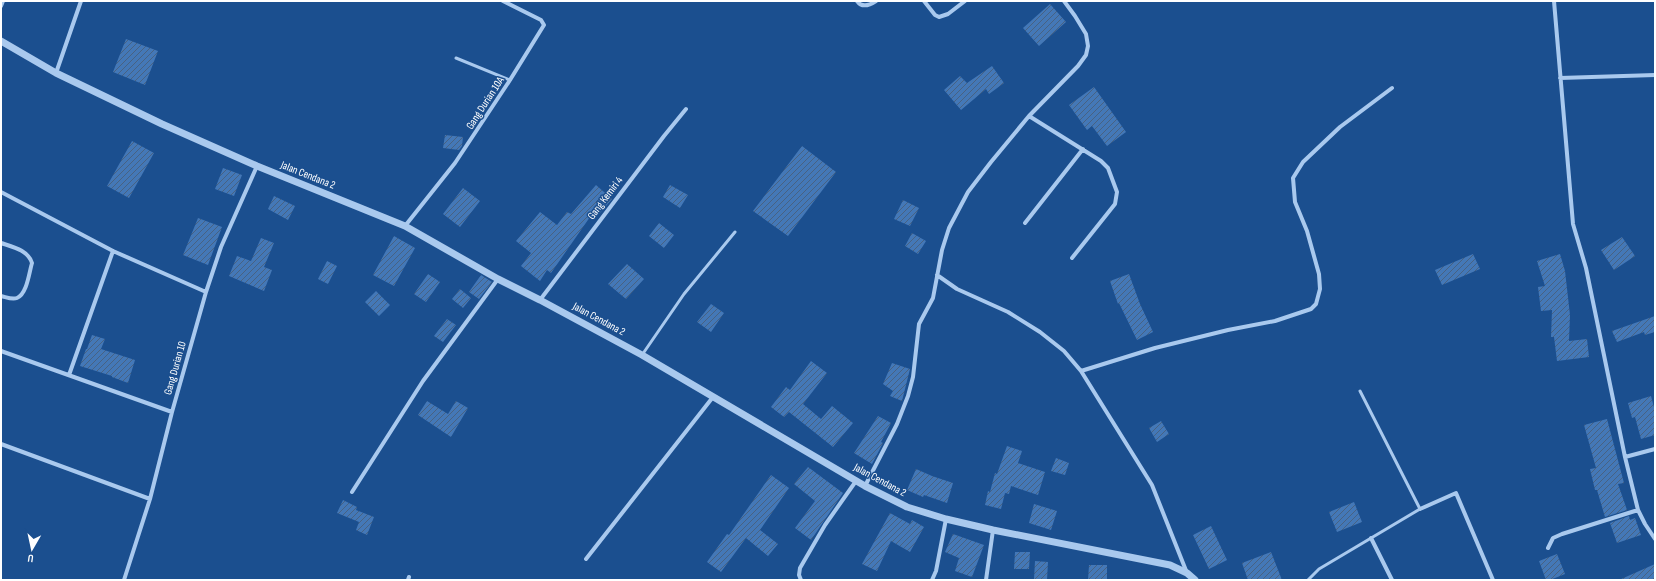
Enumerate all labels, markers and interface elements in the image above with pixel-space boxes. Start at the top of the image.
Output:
street label: Gang Durian 10A [463,74,507,132]
street label: Jalan Cendana 2 [278,158,338,192]
street label: Gang Kemiri 4 [585,174,626,222]
street label: Jalan Cendana 2 [570,299,628,338]
street label: Gang Durian 10 [161,340,189,396]
street label: Jalan Cendana 2 [851,460,909,499]
north arrow [12,529,52,569]
text: U [26,551,34,565]

